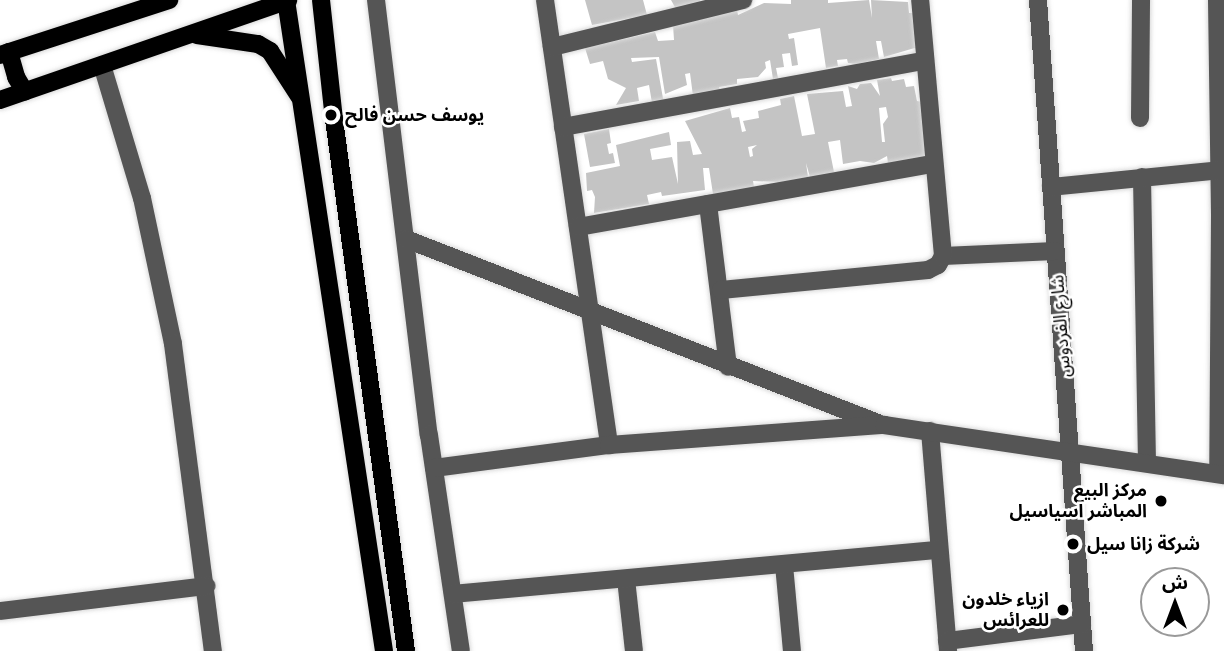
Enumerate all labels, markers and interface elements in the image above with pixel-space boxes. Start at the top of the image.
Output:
place label: يوسف حسن فالح [345,104,484,126]
marker: يوسف حسن فالح [323,107,339,123]
street label: شارع الفردوس [1047,274,1075,378]
place label: مركز البيع المباشر اسياسيل [1010,480,1147,522]
marker: مركز البيع المباشر اسياسيل [1153,493,1169,509]
place label: شركة زانا سيل [1087,533,1200,555]
marker: شركة زانا سيل [1065,536,1081,552]
north arrow [1140,567,1210,637]
text: ش [1162,571,1188,594]
place label: ازياء خلدون للعرائس [962,589,1049,632]
marker: ازياء خلدون للعرائس [1055,602,1071,618]

